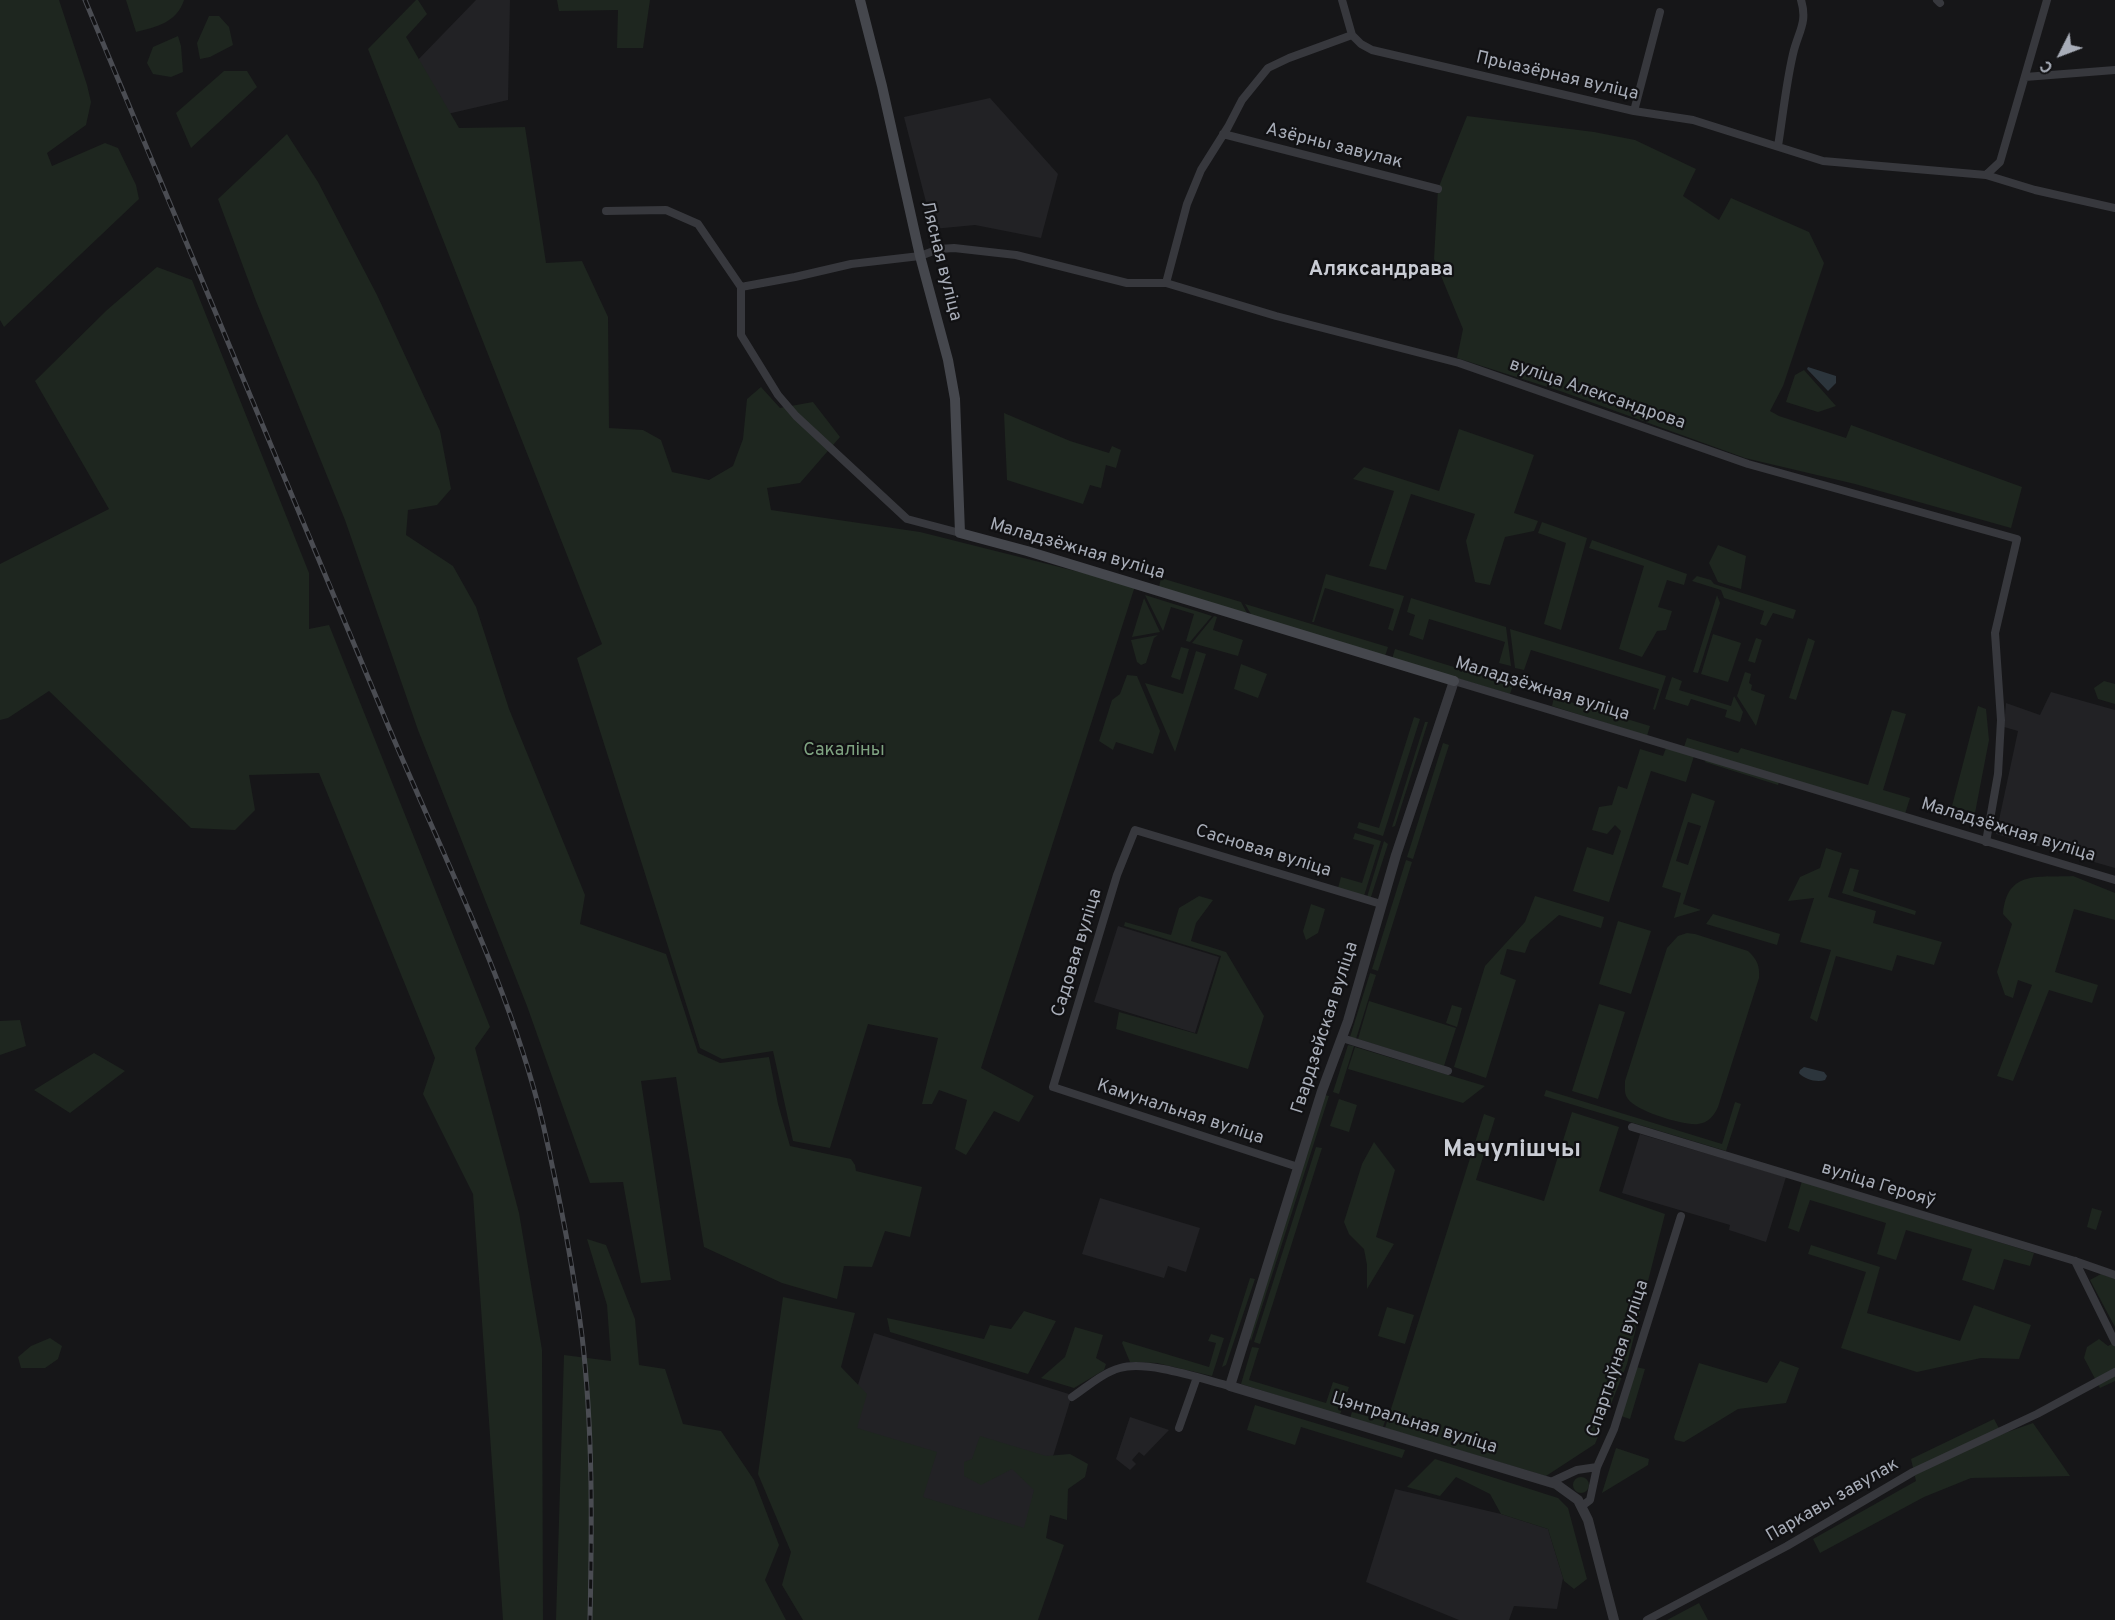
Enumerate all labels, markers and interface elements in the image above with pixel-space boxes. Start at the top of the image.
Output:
north arrow [2031,24,2091,84]
street label: Прыазёрная вуліца [1474,48,1640,106]
text: С [2037,56,2058,77]
street label: Азёрны завулак [1263,120,1405,174]
street label: Лясная вуліца [915,199,965,323]
district label: Аляксандрава [1309,259,1453,283]
street label: вуліца Александрова [1506,355,1688,435]
street label: Маладзёжная вуліца [987,515,1167,585]
street label: Маладзёжная вуліца [1452,653,1632,727]
park label: Сакаліны [803,740,885,762]
street label: Маладзёжная вуліца [1918,794,2098,868]
street label: Сасновая вуліца [1192,821,1334,883]
street label: Садовая вуліца [1048,886,1108,1020]
street label: Гвардзейская вуліца [1288,939,1364,1117]
street label: Камунальная вуліца [1094,1076,1266,1150]
district label: Мачулішчы [1443,1137,1581,1165]
street label: вуліца Герояў [1818,1158,1938,1214]
street label: Спартыўная вуліца [1583,1278,1655,1440]
street label: Цэнтральная вуліца [1329,1389,1499,1459]
street label: Паркавы завулак [1763,1454,1903,1548]

